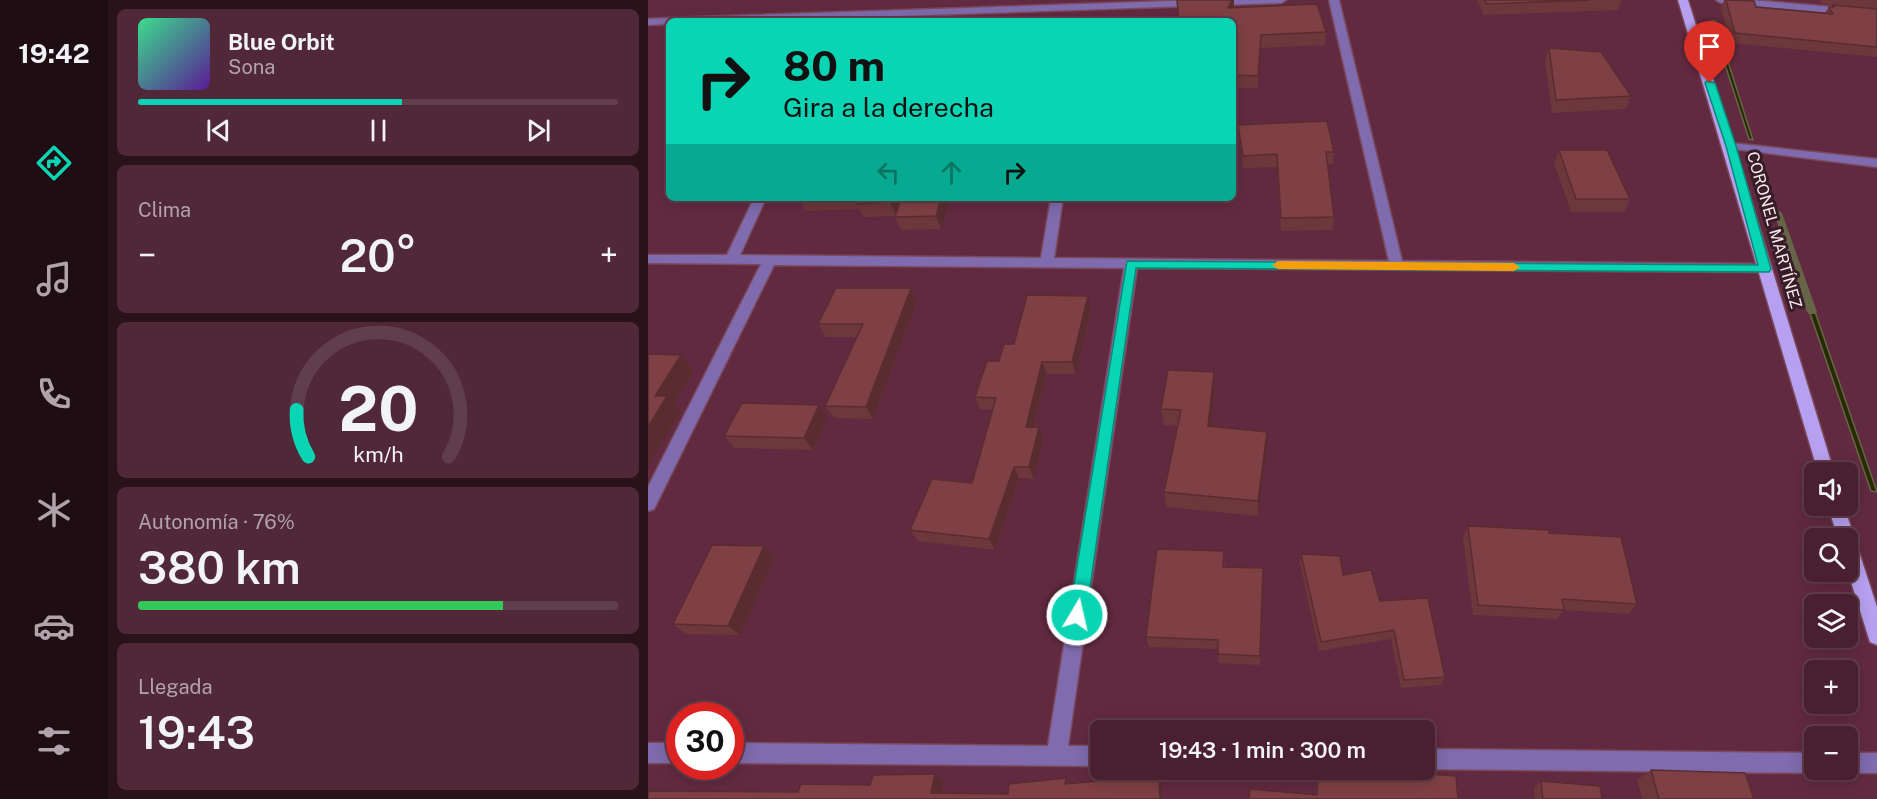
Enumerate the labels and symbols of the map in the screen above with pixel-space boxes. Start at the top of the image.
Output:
pin [1684,21,1735,83]
street label: CORONEL MARTÍNEZ [1743,149,1807,311]
position arrow [1045,583,1109,647]
speed limit sign: 30 [666,702,744,780]

